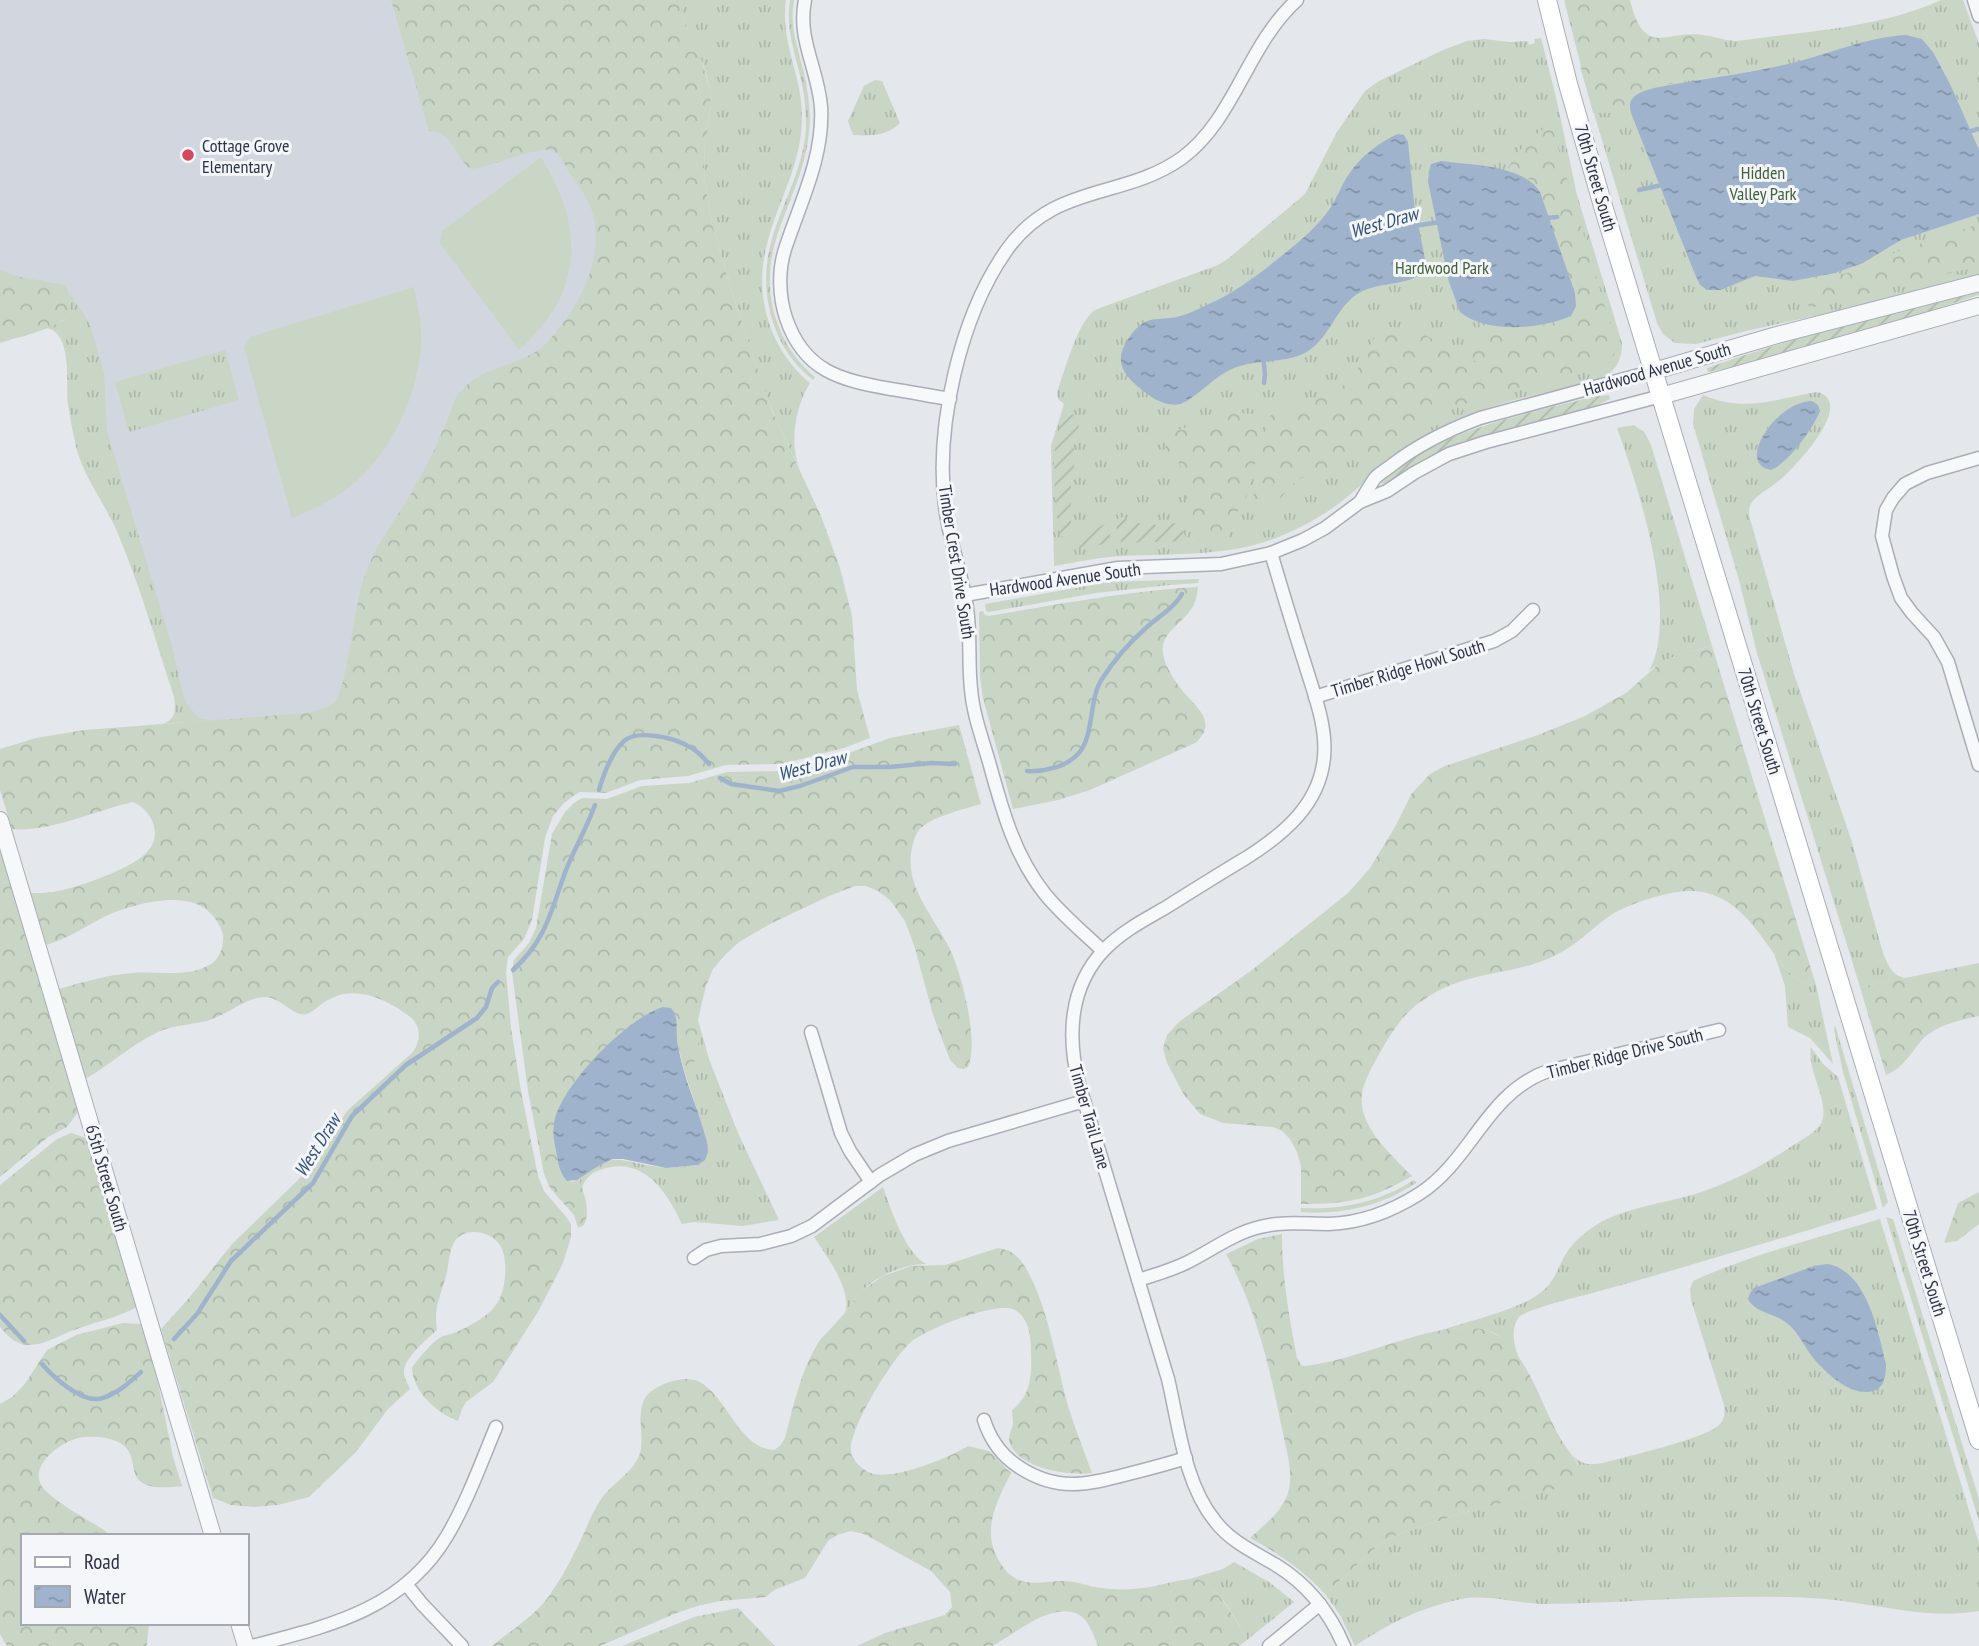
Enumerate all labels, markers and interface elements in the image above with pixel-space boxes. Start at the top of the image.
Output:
street label: 70th Street South [1570,122,1622,234]
place label: Cottage Grove Elementary [202,134,289,178]
marker: Cottage Grove Elementary [180,147,196,163]
park label: Hidden Valley Park [1728,161,1797,205]
water label: West Draw [1347,200,1423,243]
park label: Hardwood Park [1395,256,1489,279]
street label: Hardwood Avenue South [1581,337,1733,401]
street label: Timber Crest Drive South [933,483,981,641]
street label: Hardwood Avenue South [988,557,1142,601]
street label: Timber Ridge Howl South [1329,634,1487,702]
street label: 70th Street South [1733,665,1787,777]
water label: West Draw [775,744,851,786]
street label: Timber Ridge Drive South [1545,1023,1705,1083]
street label: Timber Trail Lane [1064,1062,1116,1172]
water label: West Draw [288,1107,347,1181]
street label: 65th Street South [81,1122,133,1234]
street label: 70th Street South [1898,1207,1952,1319]
legend [21,1534,248,1625]
text: Road [84,1548,120,1575]
text: Water [84,1583,126,1610]

